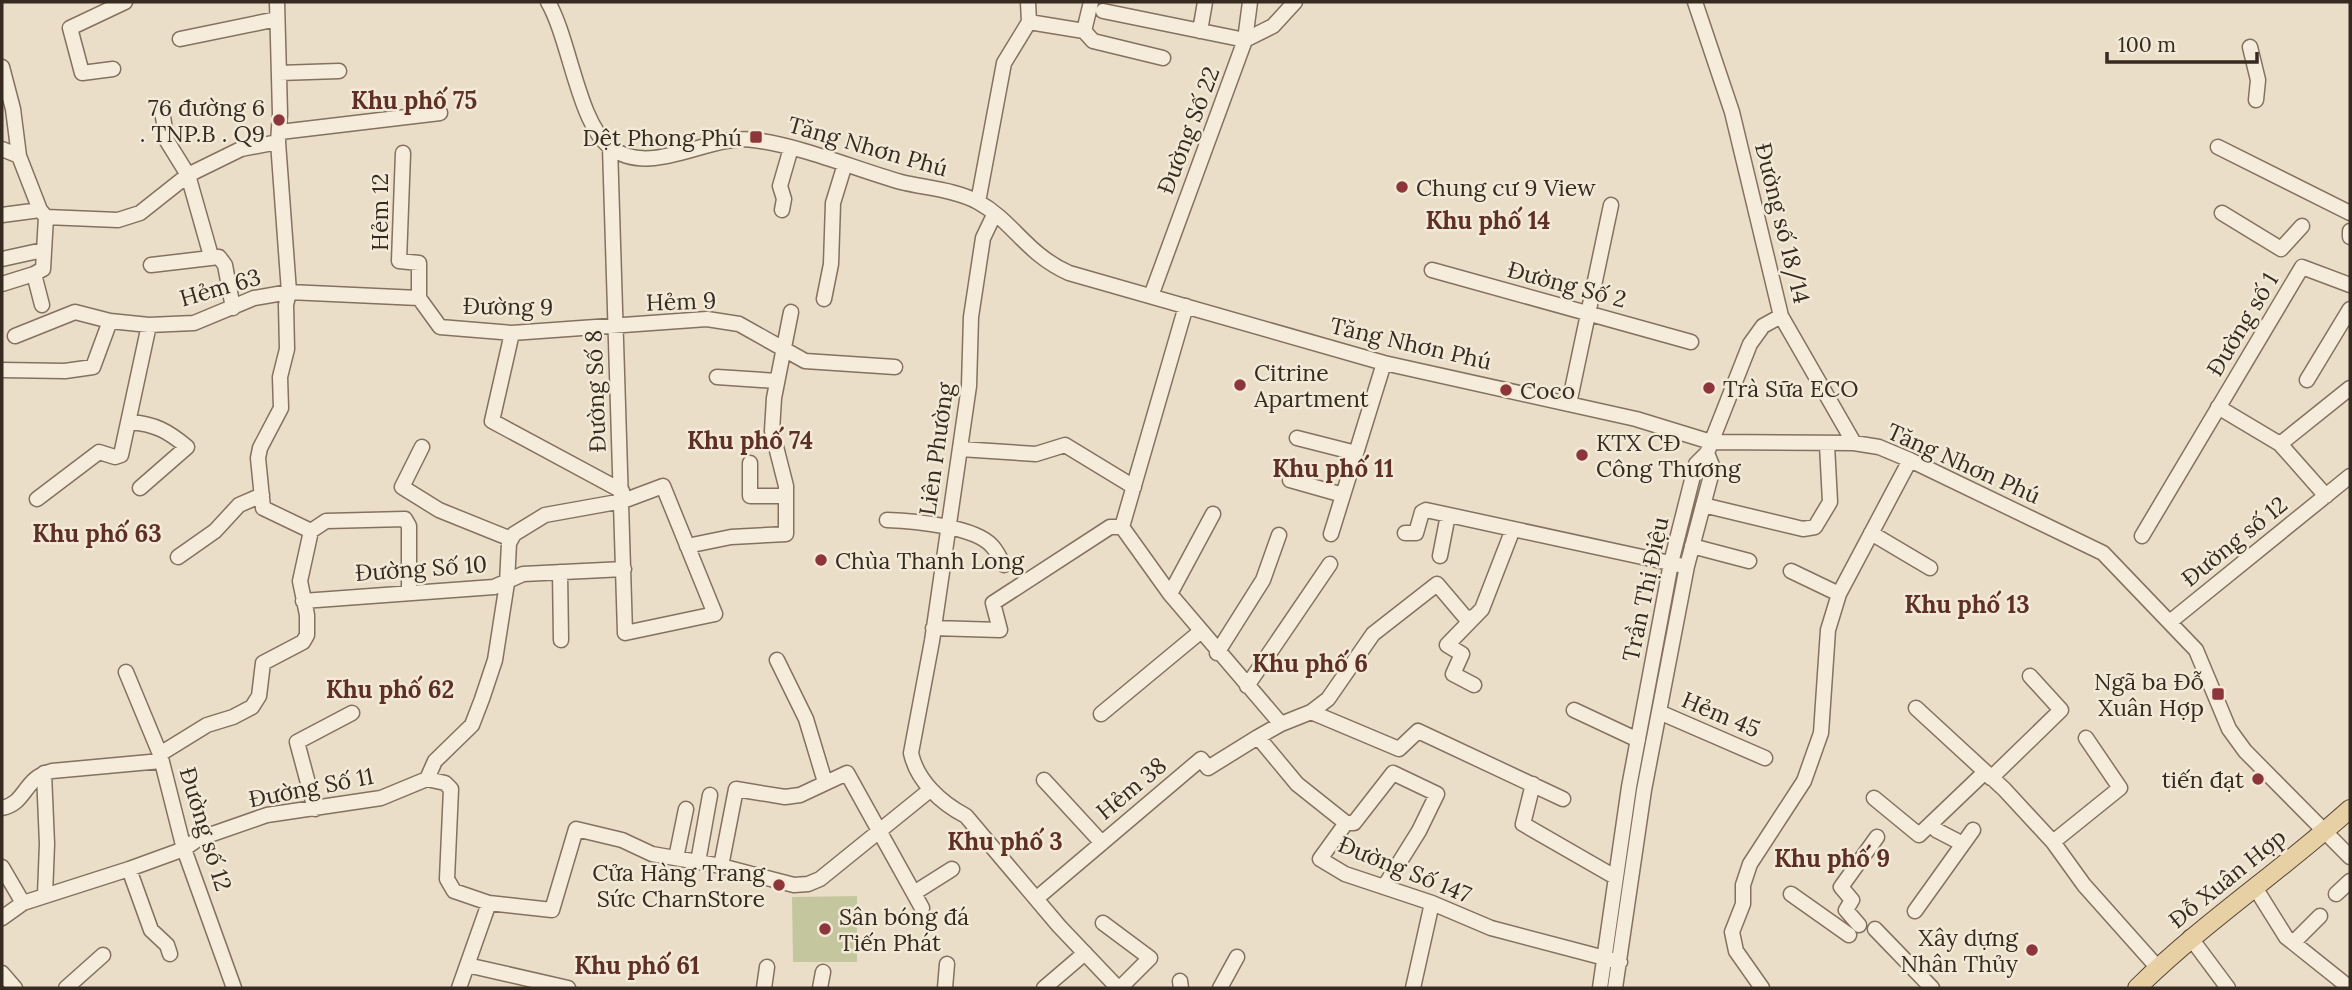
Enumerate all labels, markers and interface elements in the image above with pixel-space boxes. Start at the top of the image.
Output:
scale bar [2107,21,2258,65]
text: 100 m [2118,31,2176,58]
street label: Đường Số 22 [1150,62,1226,198]
district label: Khu phố 75 [351,85,477,116]
place label: 76 đường 6 . TNP.B . Q9 [140,93,265,148]
street label: Tăng Nhơn Phú [785,109,951,183]
marker: 76 đường 6 . TNP.B . Q9 [271,112,287,128]
place label: Dệt Phong Phú [582,123,742,152]
marker: Dệt Phong Phú [748,129,764,145]
street label: Đường số 18/14 [1748,140,1817,307]
street label: Hẻm 12 [365,173,394,251]
place label: Chung cư 9 View [1416,173,1596,202]
marker: Chung cư 9 View [1394,179,1410,195]
district label: Khu phố 14 [1425,205,1551,236]
street label: Đường Số 2 [1504,254,1630,314]
street label: Hẻm 63 [176,262,264,312]
street label: Đường số 1 [2200,267,2284,381]
street label: Hẻm 9 [645,285,717,317]
street label: Đường 9 [463,291,553,321]
street label: Tăng Nhơn Phú [1327,310,1495,376]
street label: Đường Số 8 [578,329,612,453]
place label: Citrine Apartment [1253,358,1369,413]
place label: Trà Sữa ECO [1723,374,1858,403]
place label: Coco [1520,376,1575,405]
marker: Citrine Apartment [1232,377,1248,393]
street label: Liên Phường [912,380,960,517]
marker: Trà Sữa ECO [1701,380,1717,396]
marker: Coco [1498,382,1514,398]
street label: Tăng Nhơn Phú [1883,416,2045,510]
district label: Khu phố 74 [687,425,813,456]
place label: KTX CĐ Công Thương [1596,428,1742,483]
marker: KTX CĐ Công Thương [1574,447,1590,463]
district label: Khu phố 11 [1272,453,1394,484]
street label: Đường số 12 [2175,489,2293,593]
street label: Trần Thị Điệu [1616,514,1675,664]
district label: Khu phố 63 [32,518,162,549]
place label: Chùa Thanh Long [835,546,1025,575]
street label: Đường Số 10 [354,549,488,587]
marker: Chùa Thanh Long [813,552,829,568]
district label: Khu phố 13 [1904,589,2030,620]
district label: Khu phố 6 [1252,648,1368,679]
place label: Ngã ba Đỗ Xuân Hợp [2094,667,2204,722]
district label: Khu phố 62 [326,674,454,705]
street label: Hẻm 45 [1678,685,1764,743]
marker: Ngã ba Đỗ Xuân Hợp [2210,686,2226,702]
street label: Hẻm 38 [1090,750,1172,826]
street label: Đường Số 11 [246,761,376,813]
street label: Đường số 12 [173,764,239,894]
place label: tiến đạt [2162,765,2244,794]
marker: tiến đạt [2250,771,2266,787]
street label: Đỗ Xuân Hợp [2163,822,2291,934]
district label: Khu phố 3 [947,826,1063,857]
street label: Đường Số 147 [1334,829,1476,909]
district label: Khu phố 9 [1774,843,1890,874]
place label: Cửa Hàng Trang Sức CharnStore [592,858,766,913]
marker: Cửa Hàng Trang Sức CharnStore [771,877,787,893]
place label: Sân bóng đá Tiến Phát [839,902,969,957]
marker: Sân bóng đá Tiến Phát [817,921,833,937]
place label: Xây dựng Nhân Thủy [1900,923,2019,978]
marker: Xây dựng Nhân Thủy [2024,942,2040,958]
district label: Khu phố 61 [574,950,700,981]

